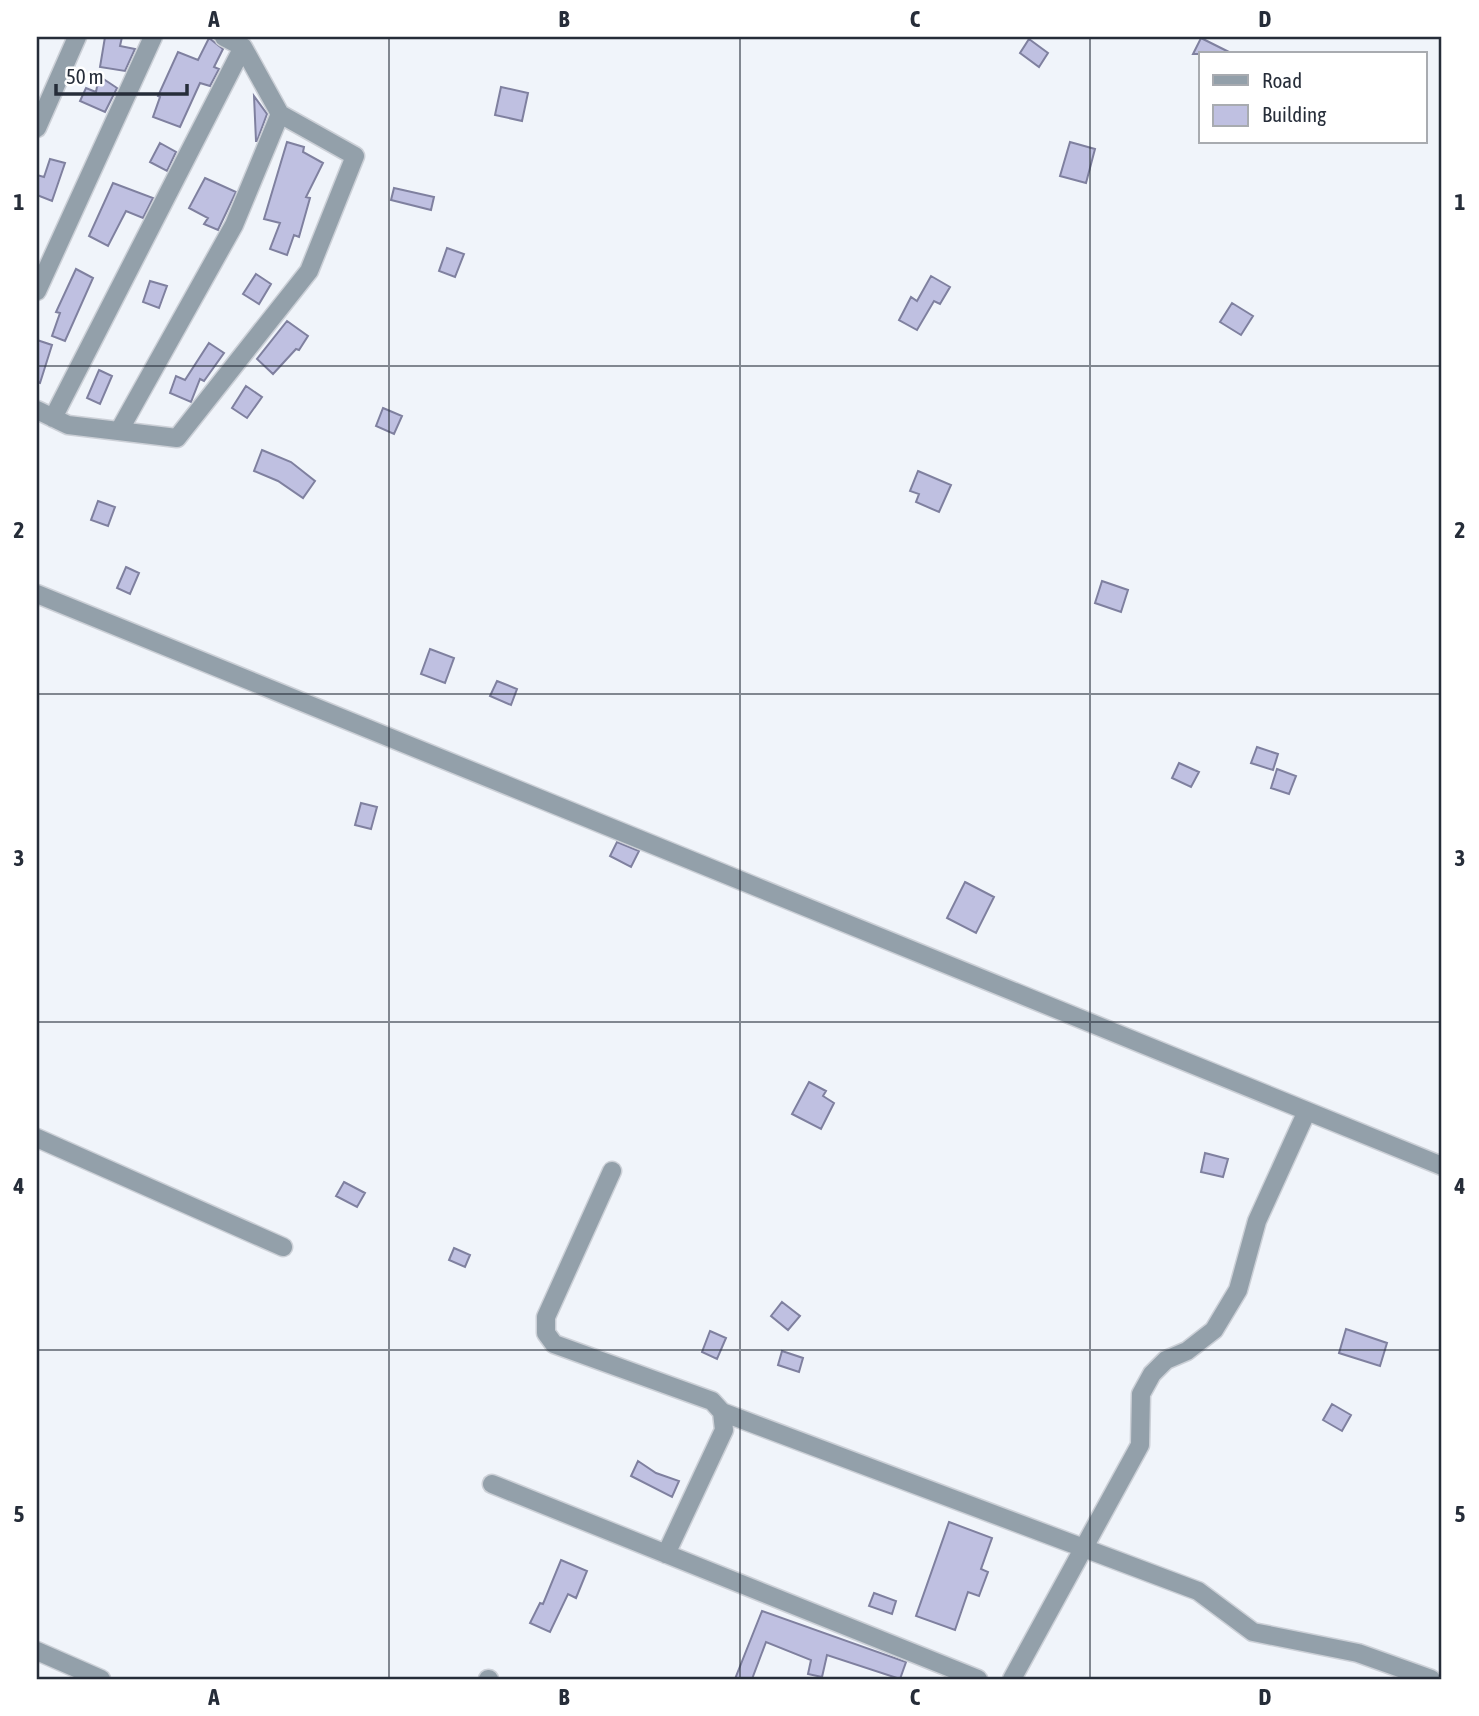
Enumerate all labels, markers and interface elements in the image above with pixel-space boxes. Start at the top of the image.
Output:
text: A [207,6,220,32]
text: B [559,6,570,32]
text: C [910,6,921,32]
text: D [1259,6,1272,32]
scale bar [56,52,187,96]
legend [1199,52,1426,144]
text: 50 m [66,64,104,88]
text: Road [1262,68,1302,92]
text: Building [1262,102,1326,126]
text: 1 [14,189,25,215]
text: 1 [1455,189,1466,215]
text: 2 [14,517,24,543]
text: 2 [1455,517,1465,543]
text: 3 [14,845,24,871]
text: 3 [1455,845,1465,871]
text: 4 [13,1173,25,1199]
text: 4 [1454,1173,1466,1199]
text: 5 [14,1501,25,1527]
text: 5 [1455,1501,1466,1527]
text: A [207,1684,220,1710]
text: B [559,1684,570,1710]
text: C [910,1684,921,1710]
text: D [1259,1684,1272,1710]

